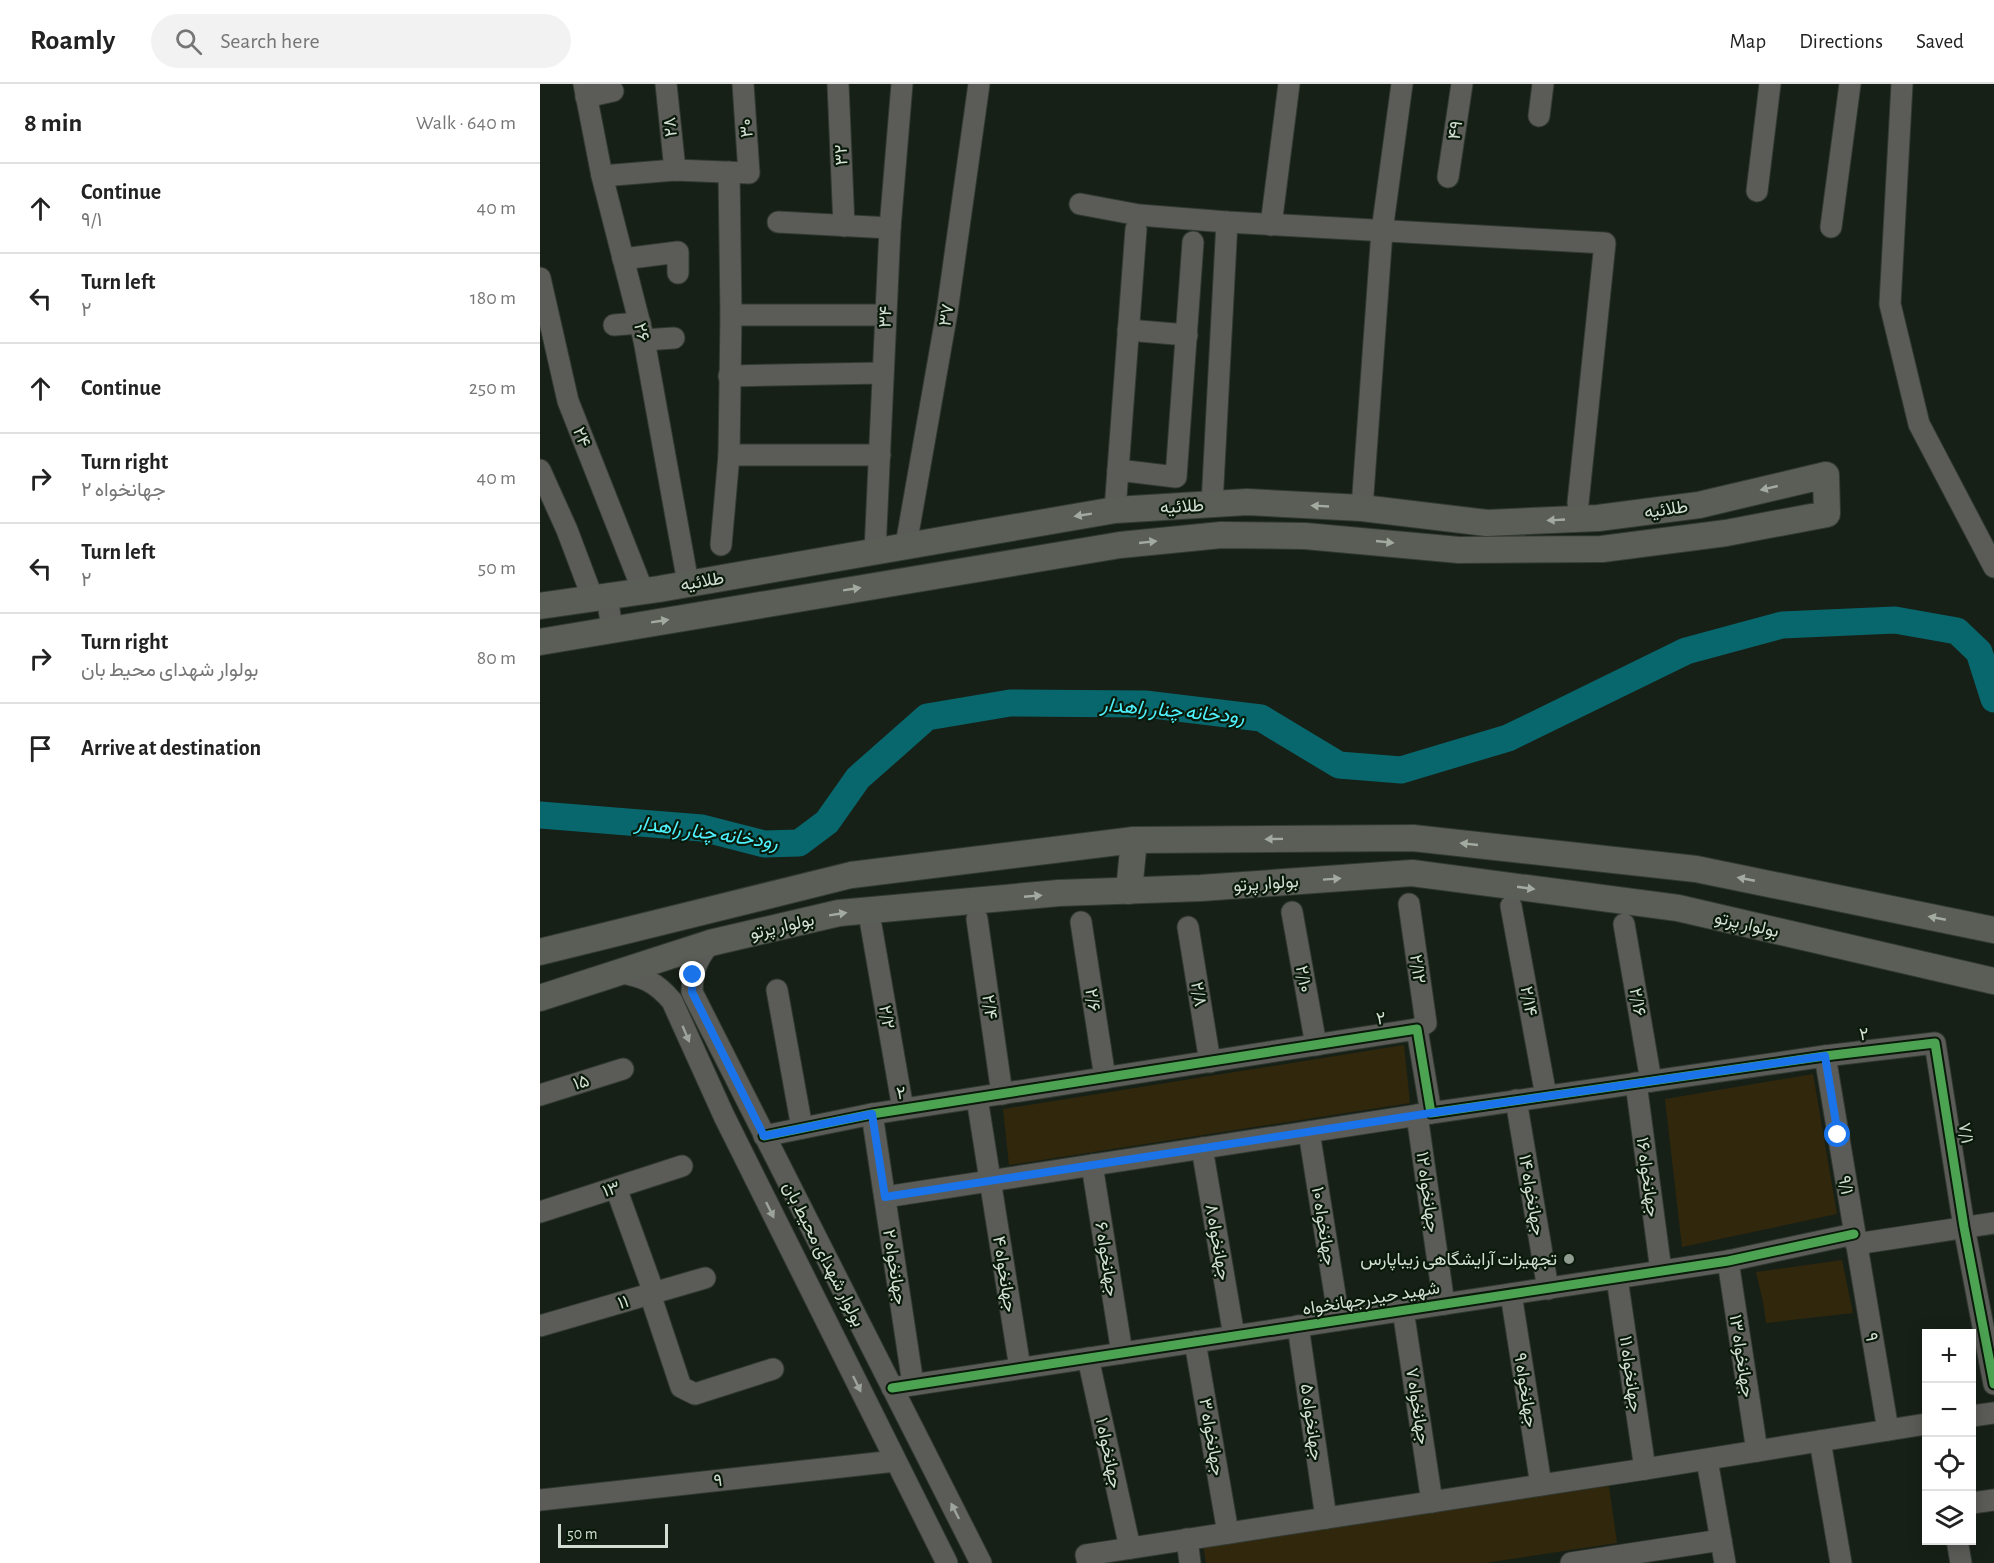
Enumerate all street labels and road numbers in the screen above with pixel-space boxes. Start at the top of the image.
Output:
street label: ۲۸ [661,116,681,138]
street label: ۳۰ [737,118,757,138]
street label: ۴۹ [1446,119,1466,141]
street label: ۳۲ [832,144,852,166]
street label: ۳۷ [936,303,958,328]
street label: ۳۴ [876,306,896,329]
street label: ۲۶ [630,321,652,343]
street label: ۲۴ [569,425,593,450]
street label: طلائیه [1160,497,1204,517]
street label: طلائیه [1643,498,1689,522]
street label: طلائیه [679,569,725,595]
street label: بولوار پرتو [1233,873,1299,897]
street label: بولوار پرتو [1712,909,1781,943]
street label: بولوار پرتو [748,911,817,945]
street label: ۲/۱۲ [1406,953,1428,985]
street label: ۲/۱۰ [1292,964,1314,994]
street label: ۲/۸ [1187,980,1209,1008]
street label: ۲/۱۴ [1517,985,1539,1018]
street label: ۲/۶ [1081,987,1103,1013]
street label: ۲/۱۶ [1626,987,1648,1018]
street label: ۲/۴ [978,994,1000,1021]
street label: ۲/۲ [875,1004,897,1031]
street label: ۲ [1375,1009,1387,1029]
street label: ۲ [1858,1025,1870,1044]
street label: ۱۵ [571,1072,591,1094]
street label: ۲ [895,1084,907,1104]
street label: ۷/۱ [1954,1121,1976,1145]
street label: جهانخواه ۱۶ [1631,1136,1662,1218]
street label: جهانخواه ۱۲ [1411,1151,1442,1234]
street label: جهانخواه ۱۴ [1514,1153,1547,1237]
street label: ۹/۱ [1835,1174,1855,1196]
street label: ۱۳ [600,1179,622,1201]
street label: بولوار شهدای محیط بان [778,1179,867,1330]
street label: جهانخواه ۱۰ [1307,1185,1338,1267]
street label: جهانخواه ۸ [1200,1203,1233,1282]
street label: جهانخواه ۶ [1090,1220,1121,1298]
street label: جهانخواه ۲ [878,1228,909,1306]
street label: جهانخواه ۴ [988,1235,1019,1314]
street label: شهید حیدرجهانخواه [1301,1279,1441,1320]
street label: ۱۱ [616,1293,631,1313]
street label: جهانخواه ۱۳ [1725,1313,1756,1399]
street label: ۹ [1861,1331,1881,1343]
street label: جهانخواه ۱۱ [1615,1335,1644,1414]
street label: جهانخواه ۹ [1509,1352,1540,1429]
street label: جهانخواه ۷ [1401,1367,1432,1446]
street label: جهانخواه ۵ [1296,1383,1325,1462]
street label: جهانخواه ۳ [1194,1397,1227,1478]
street label: جهانخواه ۱ [1091,1416,1124,1490]
street label: ۹ [713,1472,723,1490]

